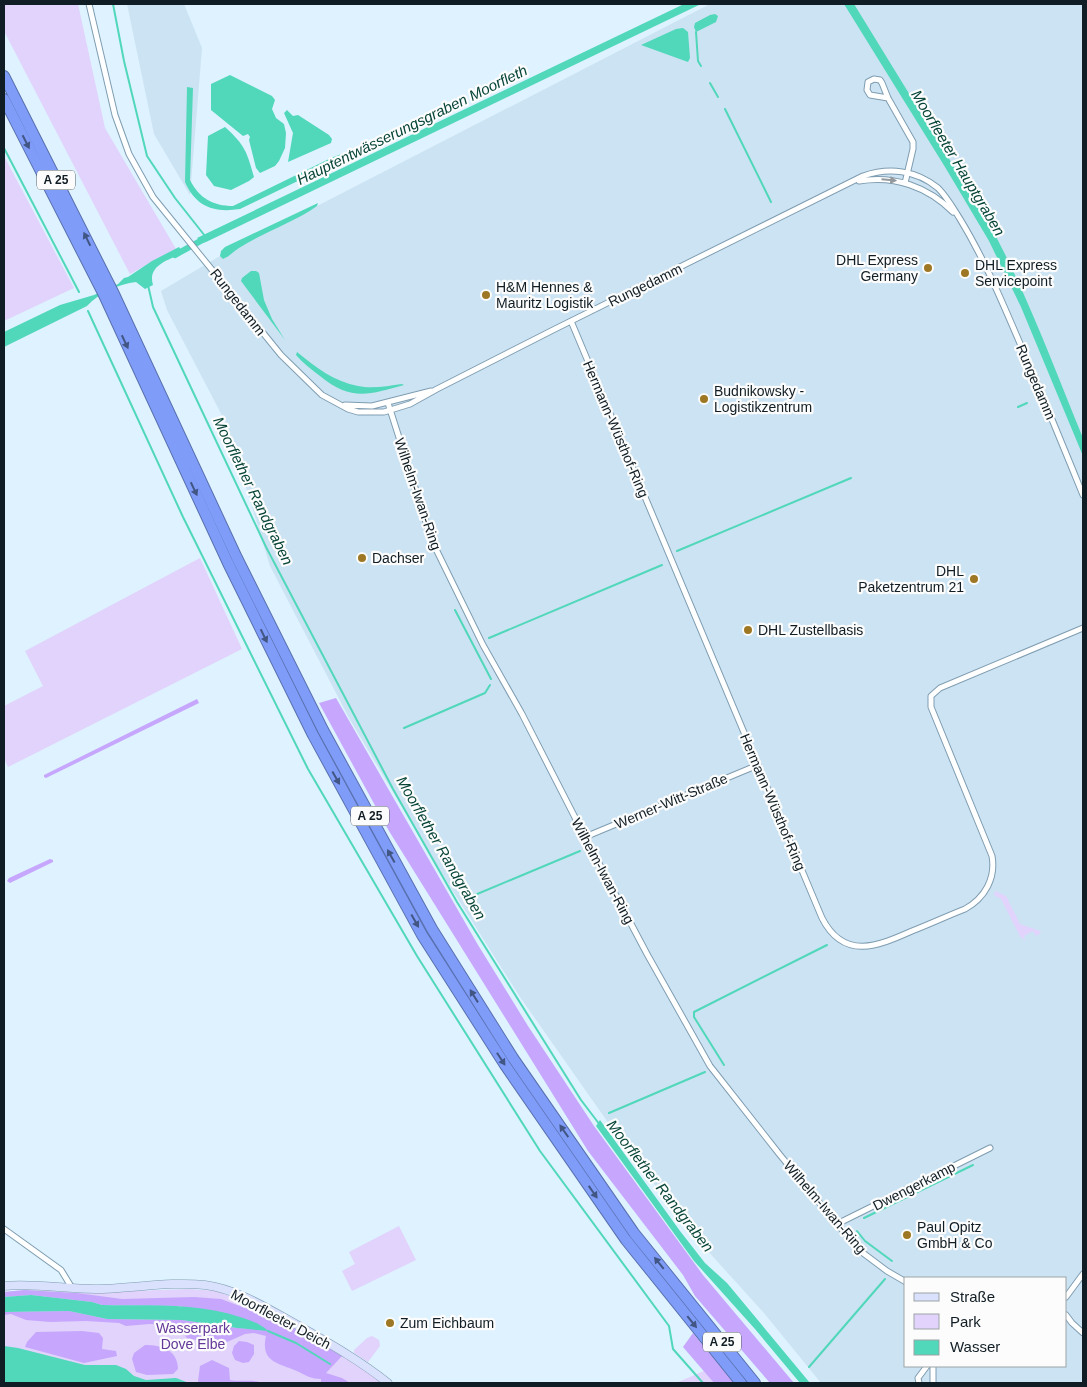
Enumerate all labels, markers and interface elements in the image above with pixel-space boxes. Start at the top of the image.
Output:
water label: Hauptentwässerungsgraben Moorfleth [294,61,530,188]
water label: Moorfleeter Hauptgraben [908,87,1009,239]
one-way arrow [22,135,30,149]
road number: A 25 [37,170,75,190]
one-way arrow [881,176,897,184]
one-way arrow [83,232,91,247]
place label: DHL Express Germany [836,252,918,284]
place label: DHL Express Servicepoint [975,257,1057,289]
street label: Rungedamm [605,260,685,310]
marker: DHL Express Germany [922,262,934,274]
street label: Rungedamm [207,265,269,339]
marker: DHL Express Servicepoint [959,267,971,279]
place label: H&M Hennes & Mauritz Logistik [496,279,594,311]
marker: H&M Hennes & Mauritz Logistik [480,289,492,301]
one-way arrow [121,335,129,349]
street label: Rungedamm [1013,342,1059,422]
street label: Hermann-Wüsthof-Ring [580,358,652,500]
place label: Budnikowsky - Logistikzentrum [714,383,812,415]
marker: Budnikowsky - Logistikzentrum [698,393,710,405]
water label: Moorflether Randgraben [210,414,297,568]
street label: Wilhelm-Iwan-Ring [391,436,445,552]
one-way arrow [190,482,198,496]
place label: Dachser [372,550,424,566]
marker: Dachser [356,552,368,564]
place label: DHL Paketzentrum 21 [858,563,964,595]
marker: DHL Paketzentrum 21 [968,573,980,585]
place label: DHL Zustellbasis [758,622,863,638]
marker: DHL Zustellbasis [742,624,754,636]
one-way arrow [260,629,268,643]
street label: Hermann-Wüsthof-Ring [737,731,809,873]
street label: Werner-Witt-Straße [612,770,730,832]
one-way arrow [332,771,340,786]
water label: Moorflether Randgraben [393,773,489,922]
road number: A 25 [351,806,389,826]
street label: Wilhelm-Iwan-Ring [568,815,638,927]
one-way arrow [387,849,396,862]
one-way arrow [411,914,419,928]
one-way arrow [469,989,478,1002]
one-way arrow [496,1052,506,1065]
water label: Moorflether Randgraben [604,1116,717,1255]
one-way arrow [559,1124,569,1138]
street label: Wilhelm-Iwan-Ring [780,1157,870,1257]
street label: Dwengerkamp [870,1158,958,1214]
one-way arrow [588,1186,598,1199]
place label: Paul Opitz GmbH & Co [917,1219,993,1251]
marker: Paul Opitz GmbH & Co [901,1229,913,1241]
one-way arrow [653,1257,664,1270]
legend [904,1277,1067,1367]
street label: Moorfleeter Deich [228,1286,334,1352]
text: Straße [950,1288,995,1305]
text: Park [950,1313,981,1330]
place label: Zum Eichbaum [400,1315,494,1331]
one-way arrow [686,1315,697,1328]
marker: Zum Eichbaum [384,1317,396,1329]
park label: Wasserpark Dove Elbe [156,1320,231,1352]
road number: A 25 [703,1332,741,1351]
text: Wasser [950,1338,1000,1355]

